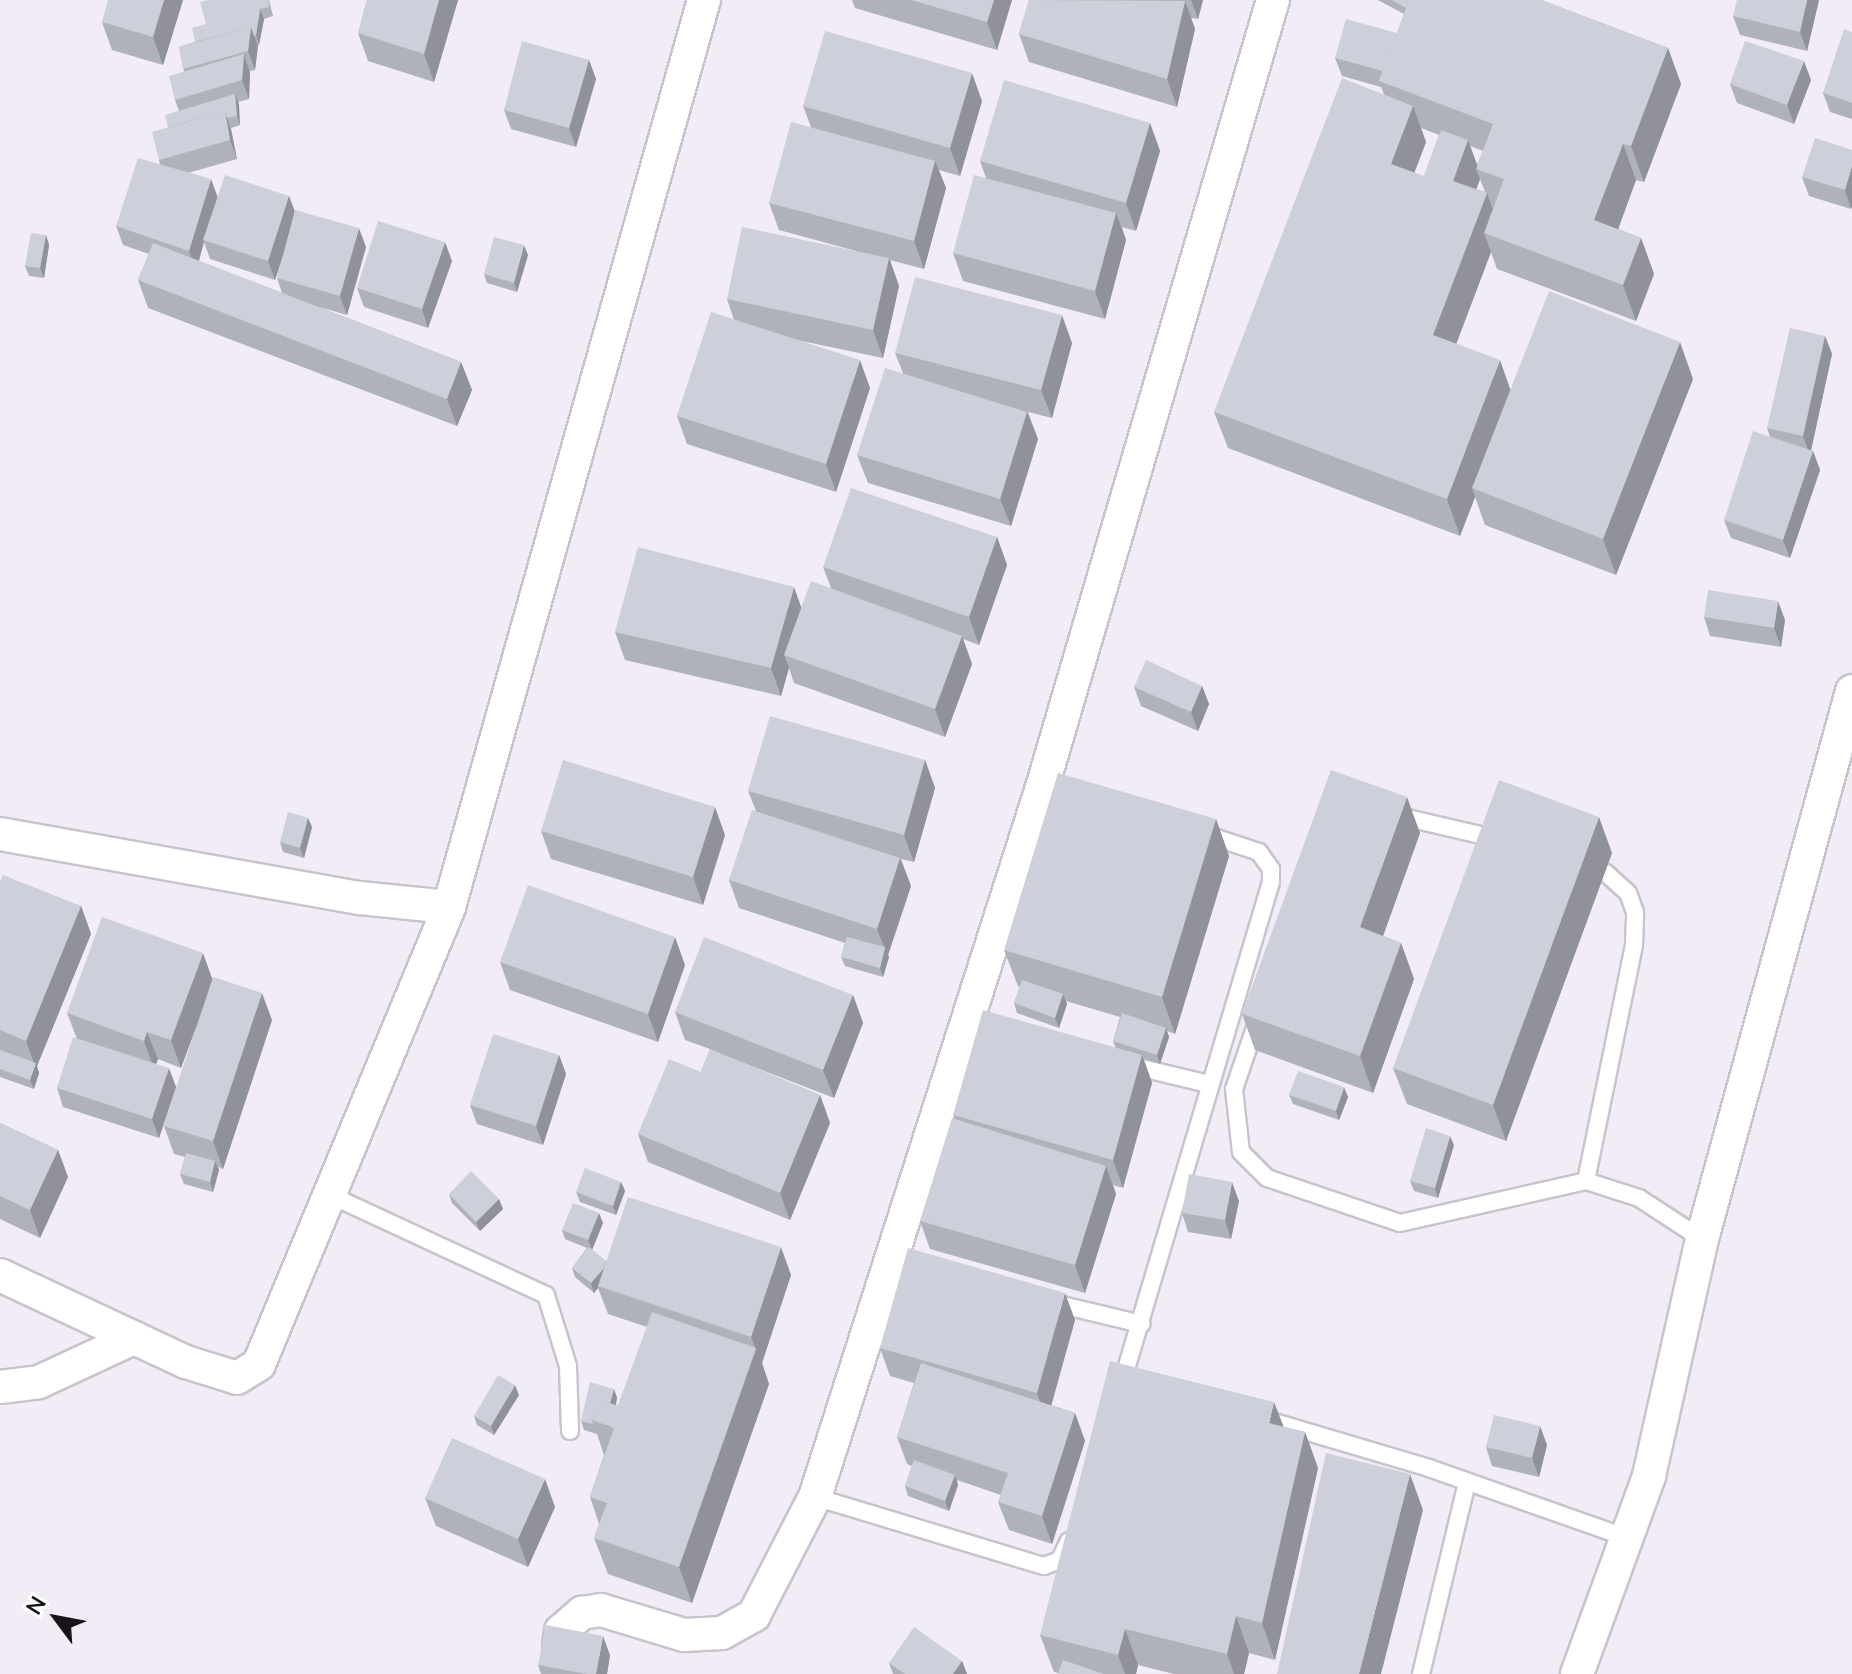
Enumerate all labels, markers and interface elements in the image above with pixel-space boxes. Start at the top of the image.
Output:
north arrow [16,1578,96,1658]
text: N [19,1591,52,1620]

